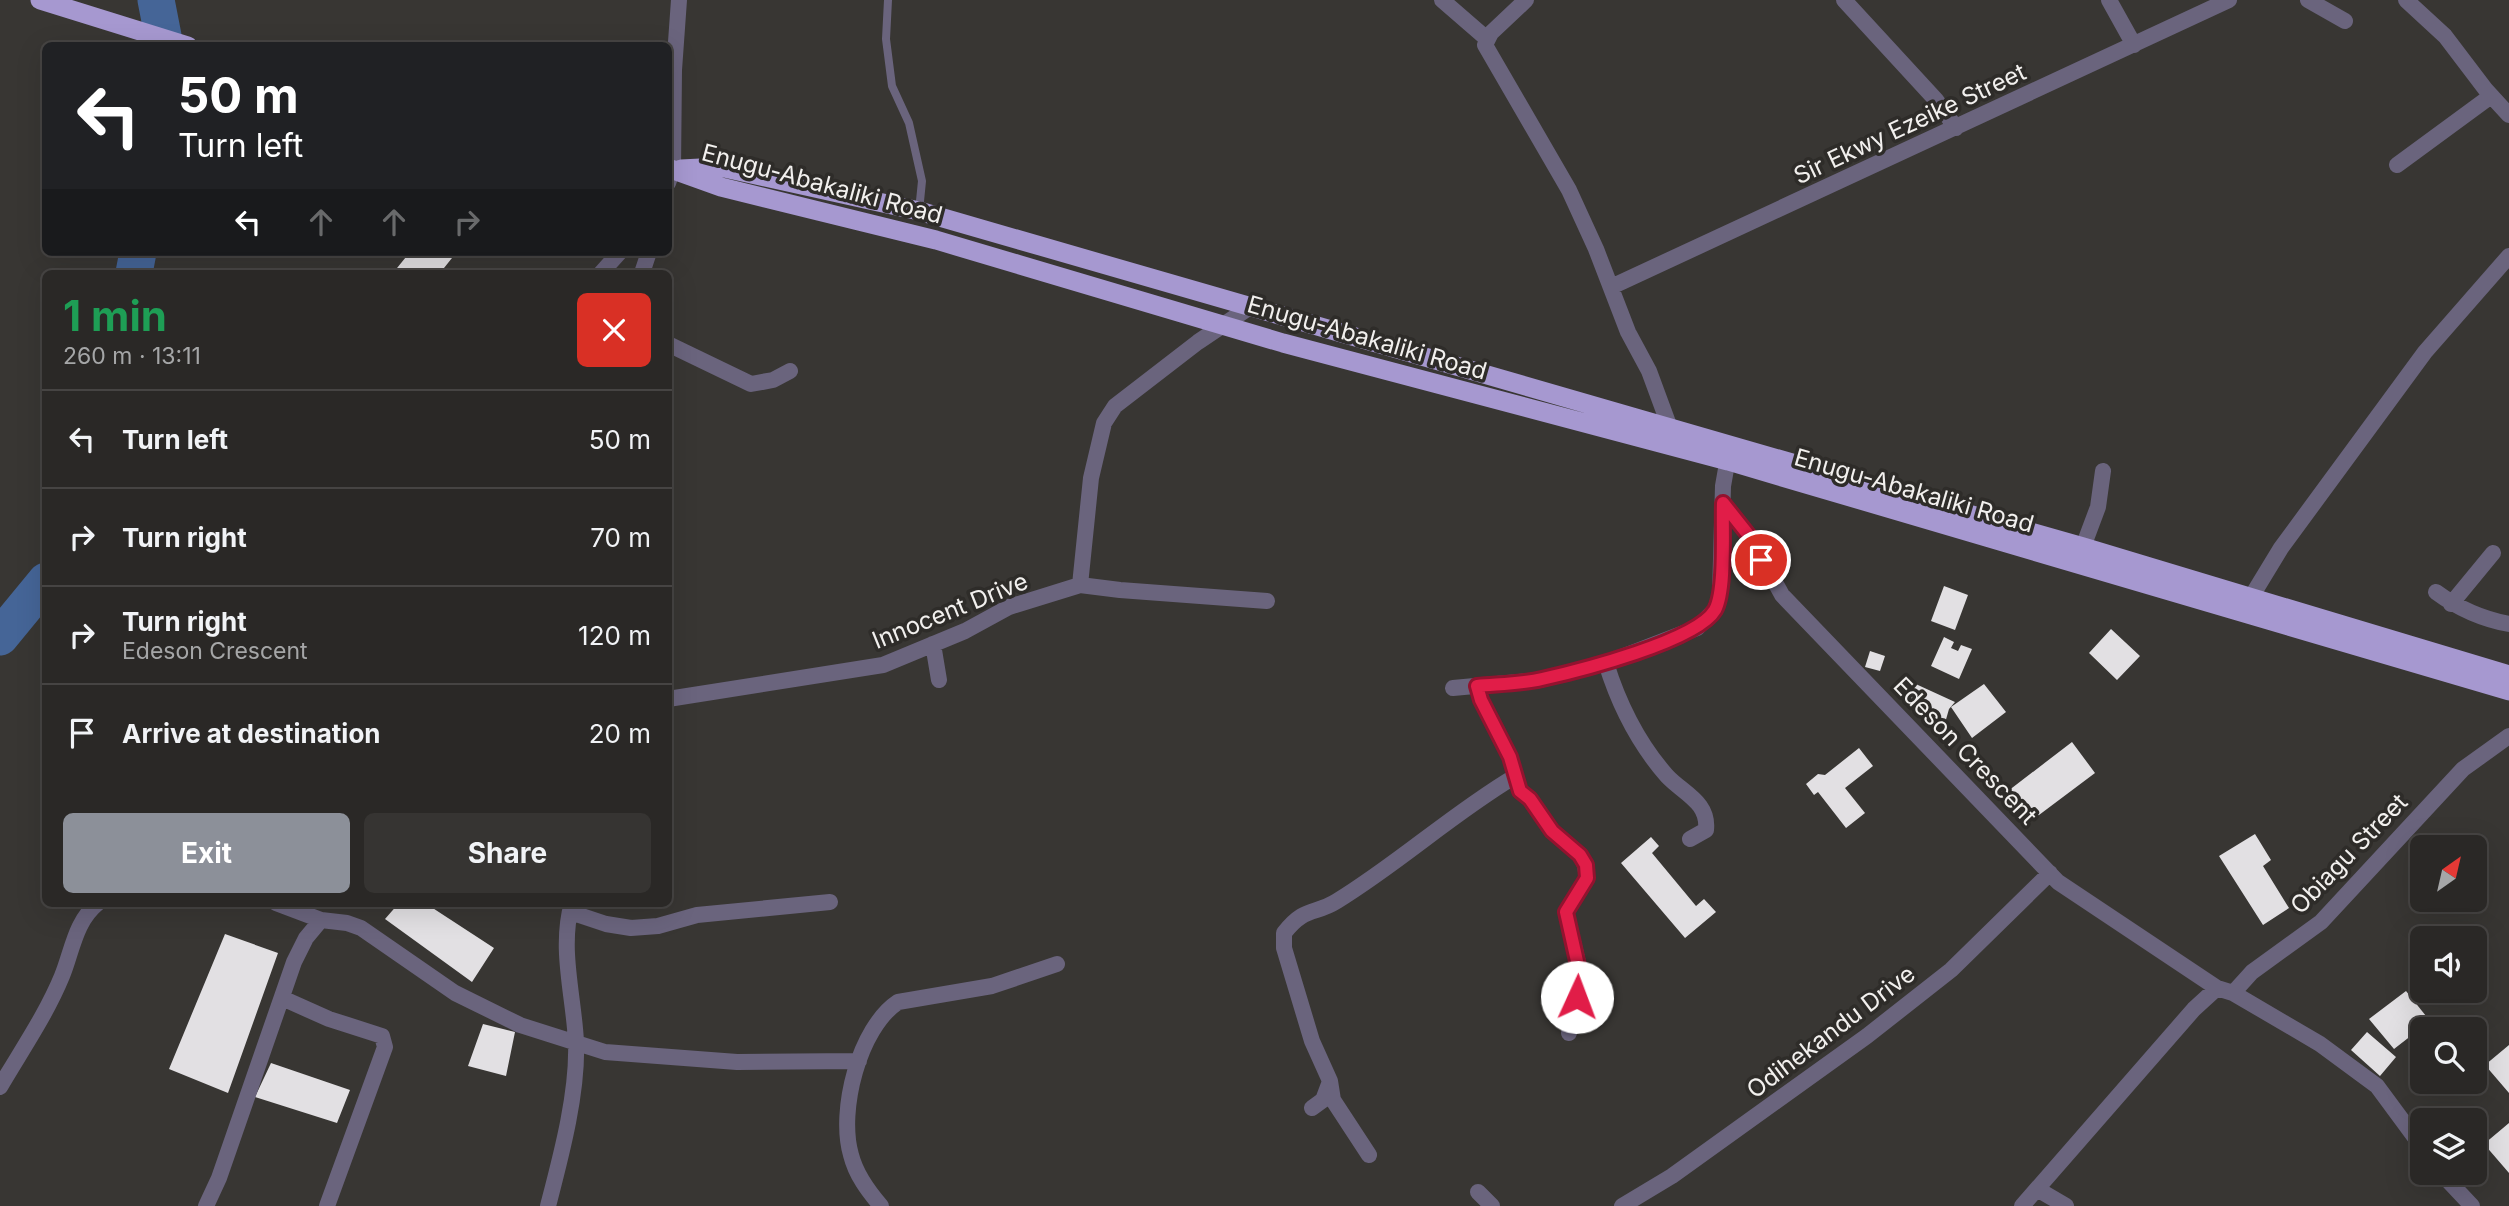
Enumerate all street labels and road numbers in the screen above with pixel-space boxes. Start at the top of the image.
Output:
street label: Sir Ekwy Ezeike Street [1789,57,2031,190]
street label: Enugu-Abakaliki Road [699,137,946,230]
street label: Enugu-Abakaliki Road [1244,289,1490,386]
street label: Enugu-Abakaliki Road [1791,442,2037,539]
street label: Innocent Drive [868,566,1032,655]
street label: Edeson Crescent [1888,671,2043,830]
street label: Obiagu Street [2284,787,2413,920]
street label: Odihekandu Drive [1741,959,1921,1104]

